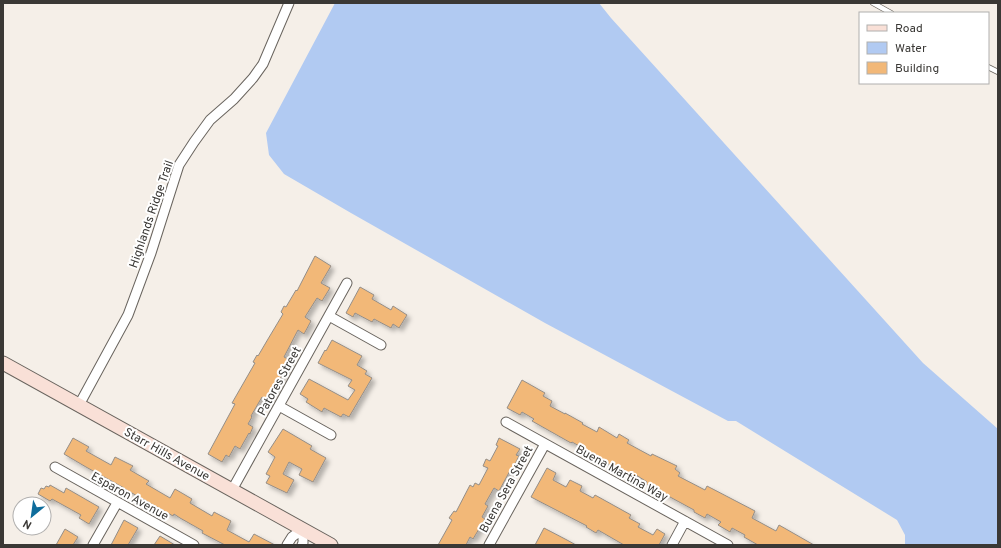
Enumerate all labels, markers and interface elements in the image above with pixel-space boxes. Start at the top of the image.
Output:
legend [859,12,989,84]
text: Road [895,21,923,37]
text: Water [895,41,927,57]
text: Building [895,61,939,77]
street label: Highlands Ridge Trail [126,158,178,270]
street label: Patores Street [254,344,305,419]
street label: Starr Hills Avenue [121,425,212,485]
street label: Buena Martina Way [573,442,671,506]
street label: Buena Sera Street [476,443,537,536]
street label: Esparon Avenue [88,469,171,525]
north arrow [12,496,52,536]
text: N [21,516,34,532]

